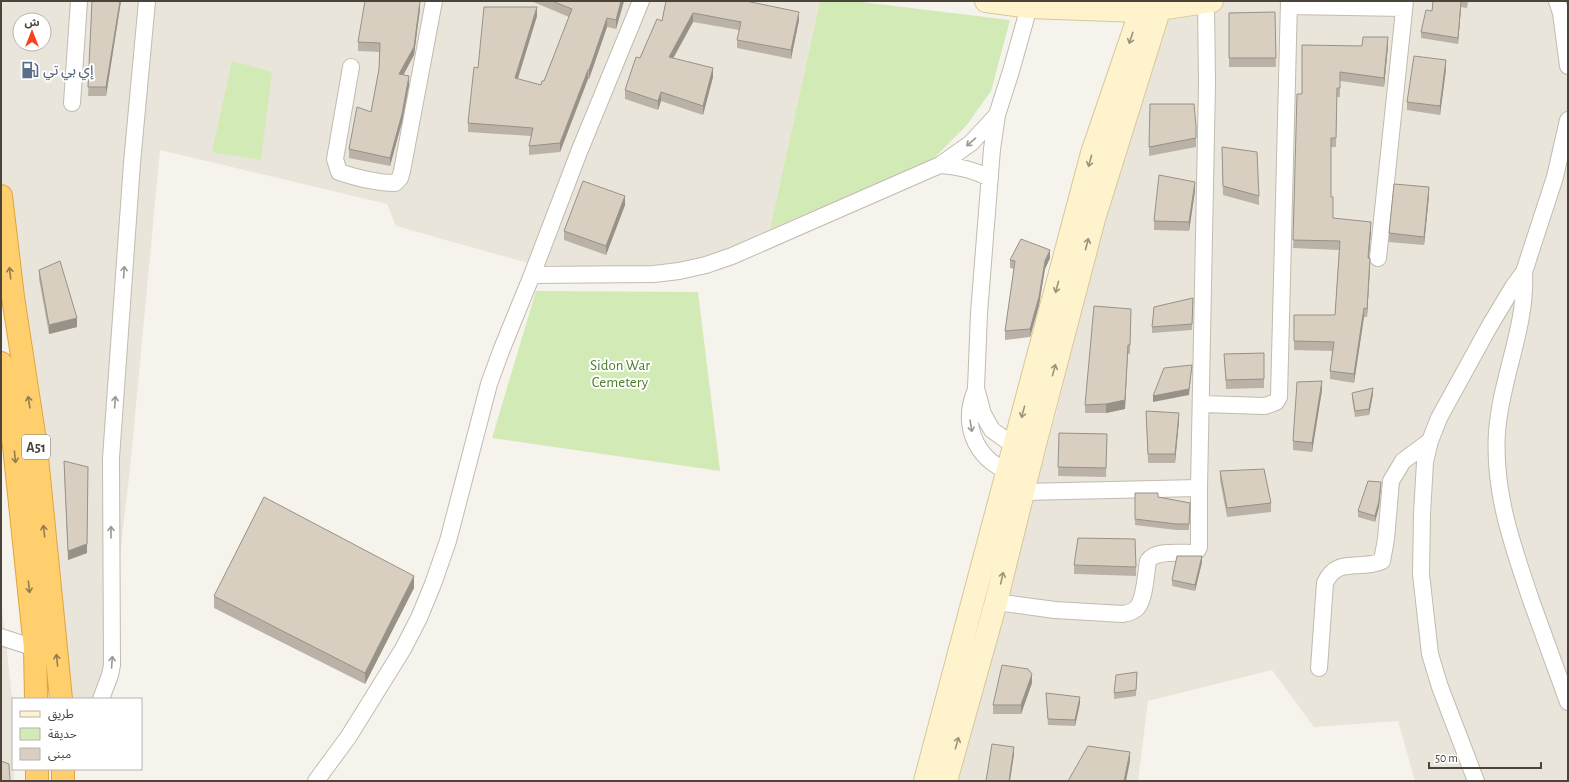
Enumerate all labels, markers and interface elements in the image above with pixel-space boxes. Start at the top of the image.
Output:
north arrow [12,12,52,52]
text: ش [24,17,40,29]
one-way arrow [1126,31,1134,43]
fuel station icon: إي بي تي [20,60,40,80]
place label: إي بي تي [43,63,94,81]
one-way arrow [965,138,976,147]
one-way arrow [1086,154,1093,167]
one-way arrow [1084,238,1092,251]
one-way arrow [120,266,127,279]
one-way arrow [6,267,14,280]
one-way arrow [1053,280,1060,293]
park label: Sidon War Cemetery [590,358,650,390]
one-way arrow [1051,364,1058,377]
one-way arrow [25,396,33,409]
one-way arrow [111,396,118,409]
one-way arrow [1019,406,1026,419]
one-way arrow [967,419,975,432]
road number: A51 [22,435,50,459]
one-way arrow [11,450,19,463]
one-way arrow [40,525,48,538]
one-way arrow [107,526,115,539]
one-way arrow [999,571,1007,584]
one-way arrow [25,580,32,593]
one-way arrow [53,654,60,667]
one-way arrow [108,656,115,669]
legend [12,698,142,770]
text: طريق [48,708,74,722]
text: حديقة [48,728,77,741]
one-way arrow [954,737,961,750]
scale bar [1429,744,1541,770]
text: مبنى [48,748,71,761]
text: 50 m [1435,752,1458,764]

